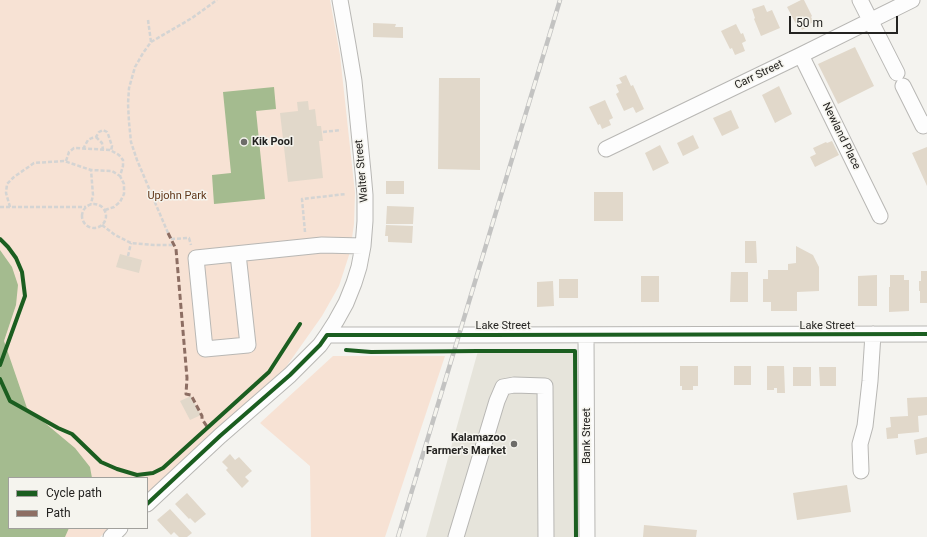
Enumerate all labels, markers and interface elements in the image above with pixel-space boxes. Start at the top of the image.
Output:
scale bar [791,8,900,34]
text: 50 m [796,16,823,30]
street label: Carr Street [733,58,785,92]
street label: Newland Place [819,100,863,172]
place label: Kik Pool [252,135,293,149]
marker: Kik Pool [239,137,249,147]
street label: Walter Street [353,139,371,203]
park label: Upjohn Park [147,189,207,203]
street label: Lake Street [476,319,530,333]
street label: Lake Street [800,319,854,333]
street label: Bank Street [580,408,594,464]
place label: Kalamazoo Farmer's Market [426,431,506,457]
marker: Kalamazoo Farmer's Market [509,439,519,449]
legend [8,477,148,529]
text: Cycle path [46,486,102,500]
text: Path [46,506,71,520]

